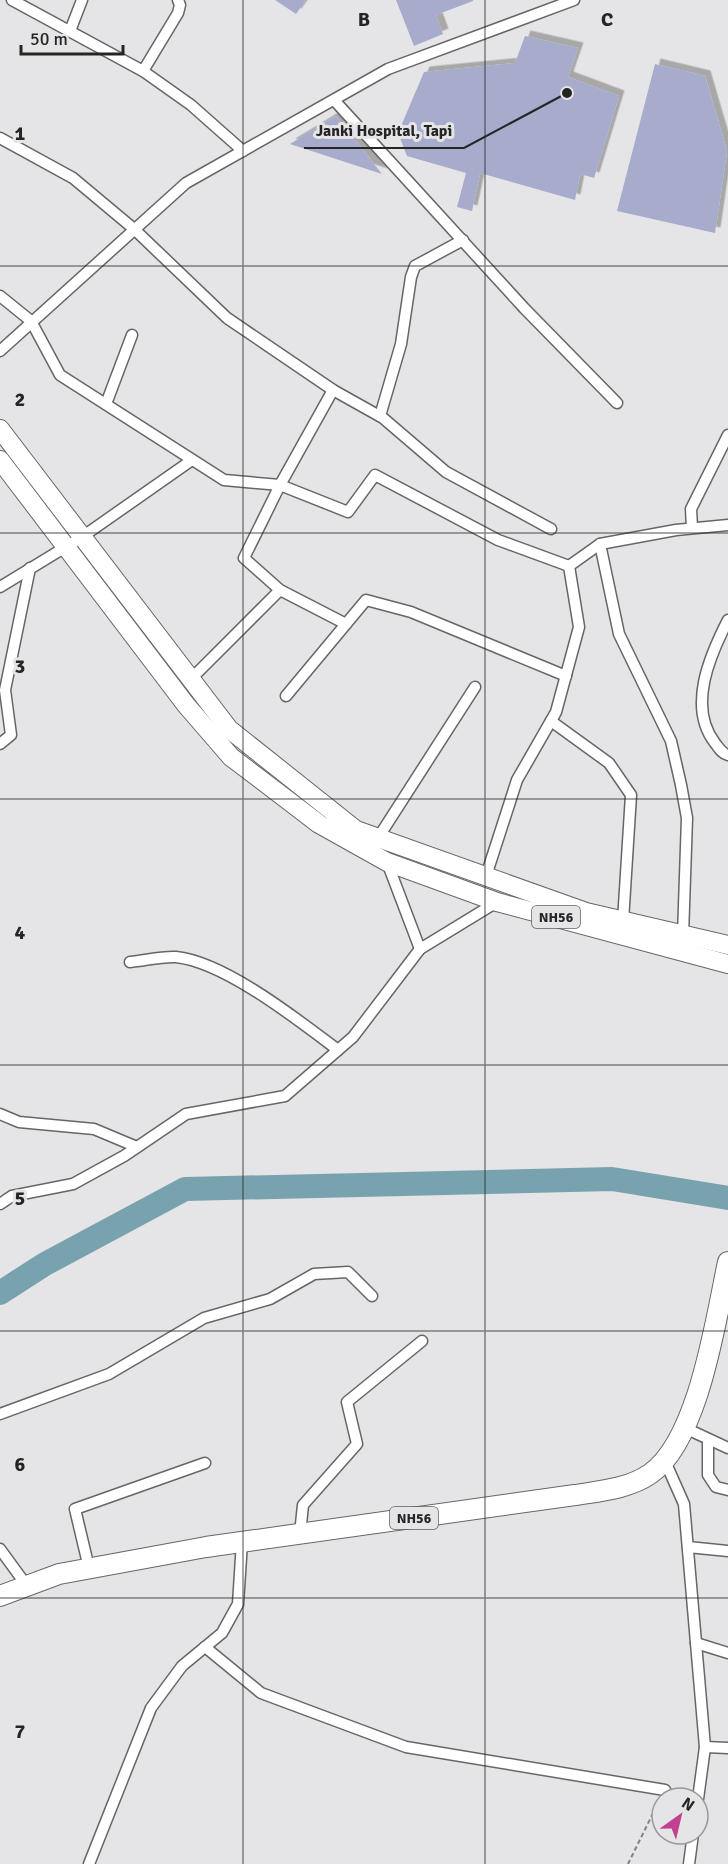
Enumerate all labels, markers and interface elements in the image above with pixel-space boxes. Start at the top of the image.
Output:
text: B [358,7,370,32]
text: C [601,7,613,32]
scale bar [21,18,123,56]
text: 50 m [30,28,68,50]
callout: Janki Hospital, Tapi [304,114,464,148]
text: 1 [15,121,26,146]
text: Janki Hospital, Tapi [316,121,452,141]
text: 2 [15,387,25,412]
text: 3 [15,654,25,679]
road number: NH56 [532,906,580,928]
text: 4 [15,920,26,945]
text: 5 [15,1186,25,1211]
text: 6 [15,1452,26,1477]
road number: NH56 [390,1507,438,1529]
text: 7 [15,1719,26,1744]
north arrow [650,1786,710,1846]
text: N [678,1793,698,1816]

